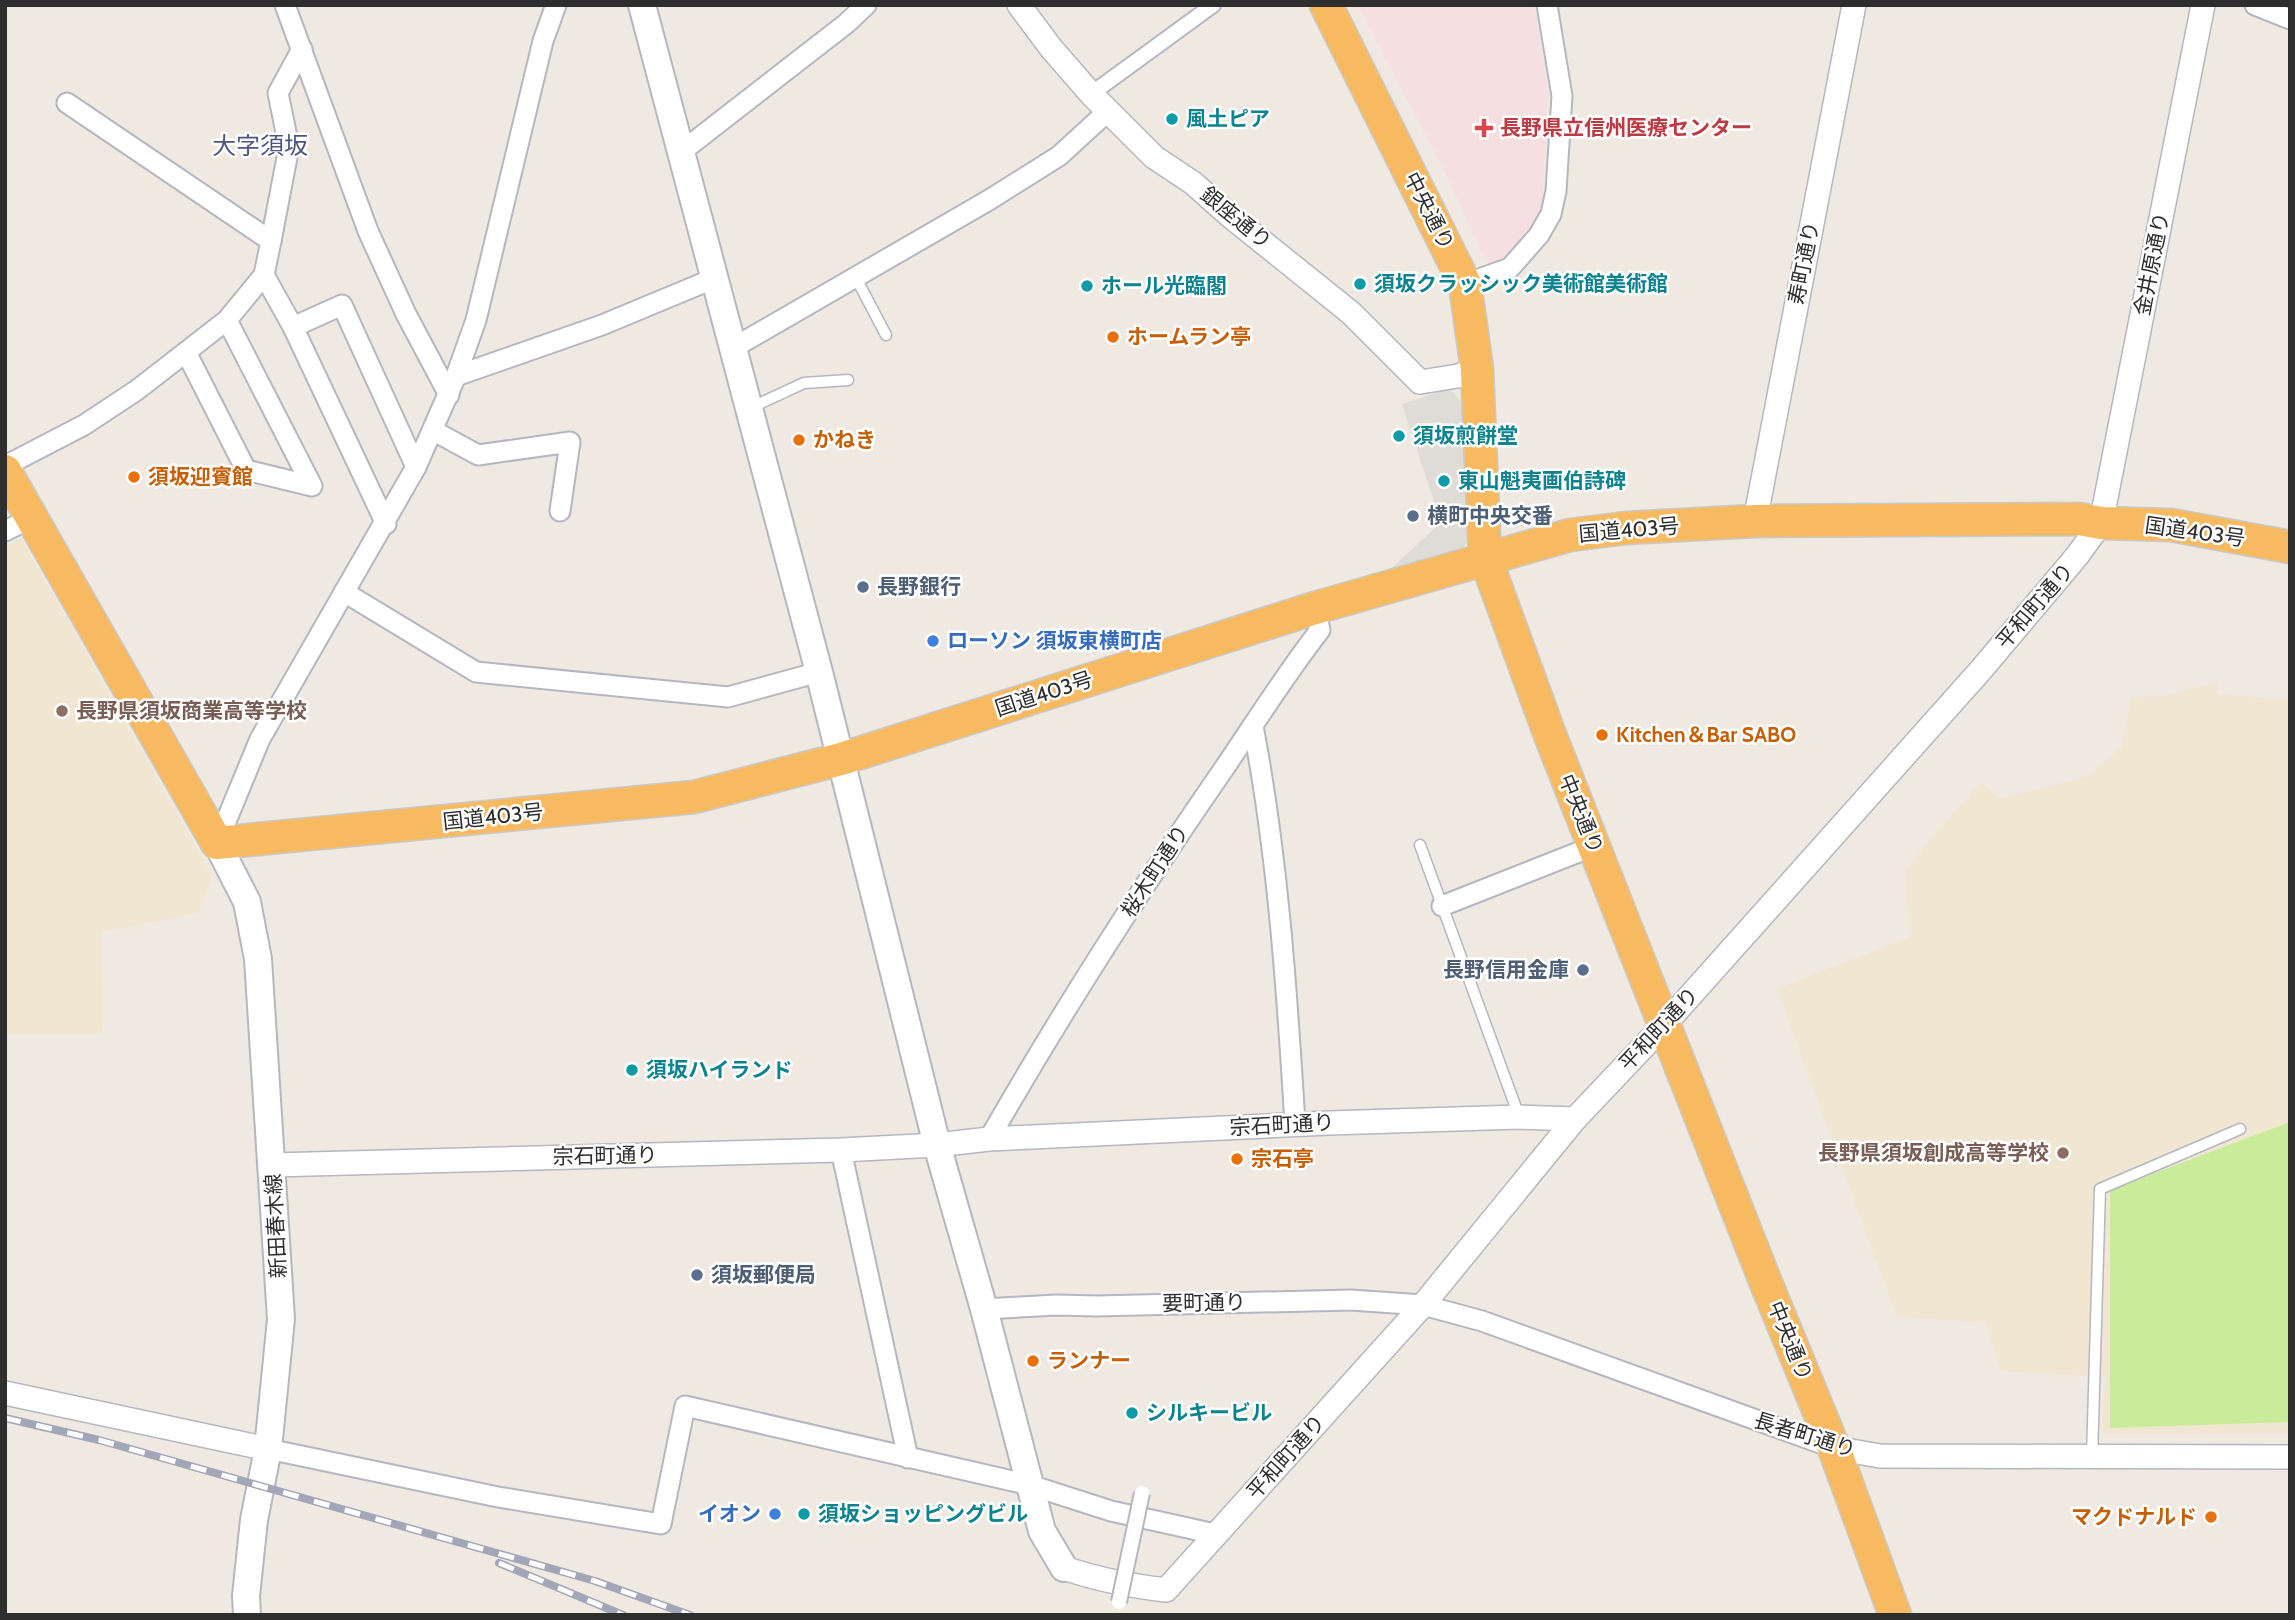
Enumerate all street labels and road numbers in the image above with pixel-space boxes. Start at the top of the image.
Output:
street label: 中央通り [1399,168,1460,254]
street label: 銀座通り [1196,181,1277,254]
street label: 金井原通り [2129,210,2174,318]
street label: 寿町通り [1783,219,1824,307]
street label: 国道403号 [2143,512,2247,551]
street label: 国道403号 [1577,513,1680,546]
street label: 平和町通り [1991,558,2078,653]
street label: 国道403号 [992,666,1096,721]
street label: 中央通り [1554,770,1609,857]
street label: 国道403号 [441,799,545,834]
street label: 桜木町通り [1116,820,1194,922]
street label: 平和町通り [1614,982,1704,1076]
street label: 宗石町通り [1229,1109,1335,1140]
street label: 宗石町通り [552,1142,658,1169]
street label: 新田春木線 [260,1173,291,1279]
street label: 要町通り [1162,1289,1246,1316]
street label: 中央通り [1763,1297,1818,1384]
street label: 長者町通り [1751,1407,1859,1462]
street label: 平和町通り [1241,1409,1330,1504]

